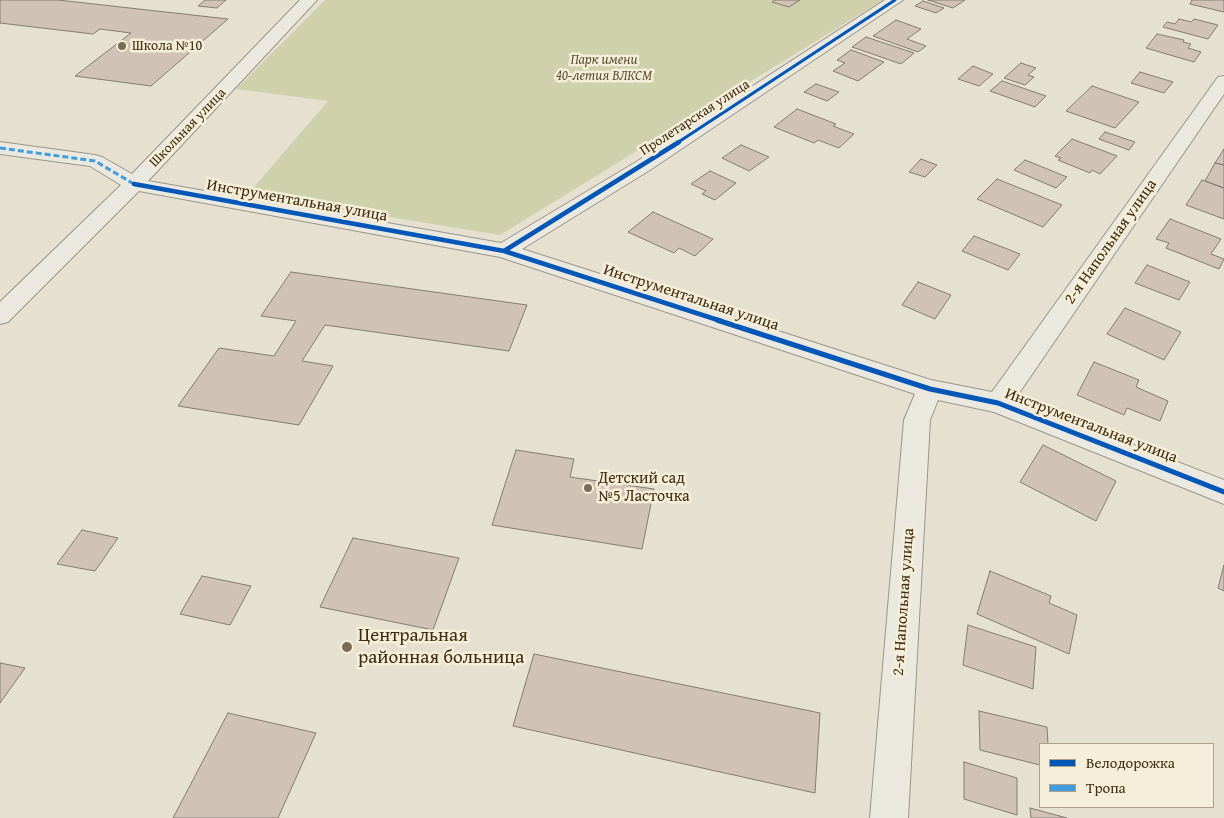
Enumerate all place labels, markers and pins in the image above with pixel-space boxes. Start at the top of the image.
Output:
place label: Школа №10 [132,38,202,54]
marker: Школа №10 [116,40,128,52]
place label: Детский сад №5 Ласточка [598,469,690,507]
marker: Детский сад №5 Ласточка [582,482,594,494]
place label: Центральная районная больница [358,625,524,669]
marker: Центральная районная больница [340,640,354,654]

